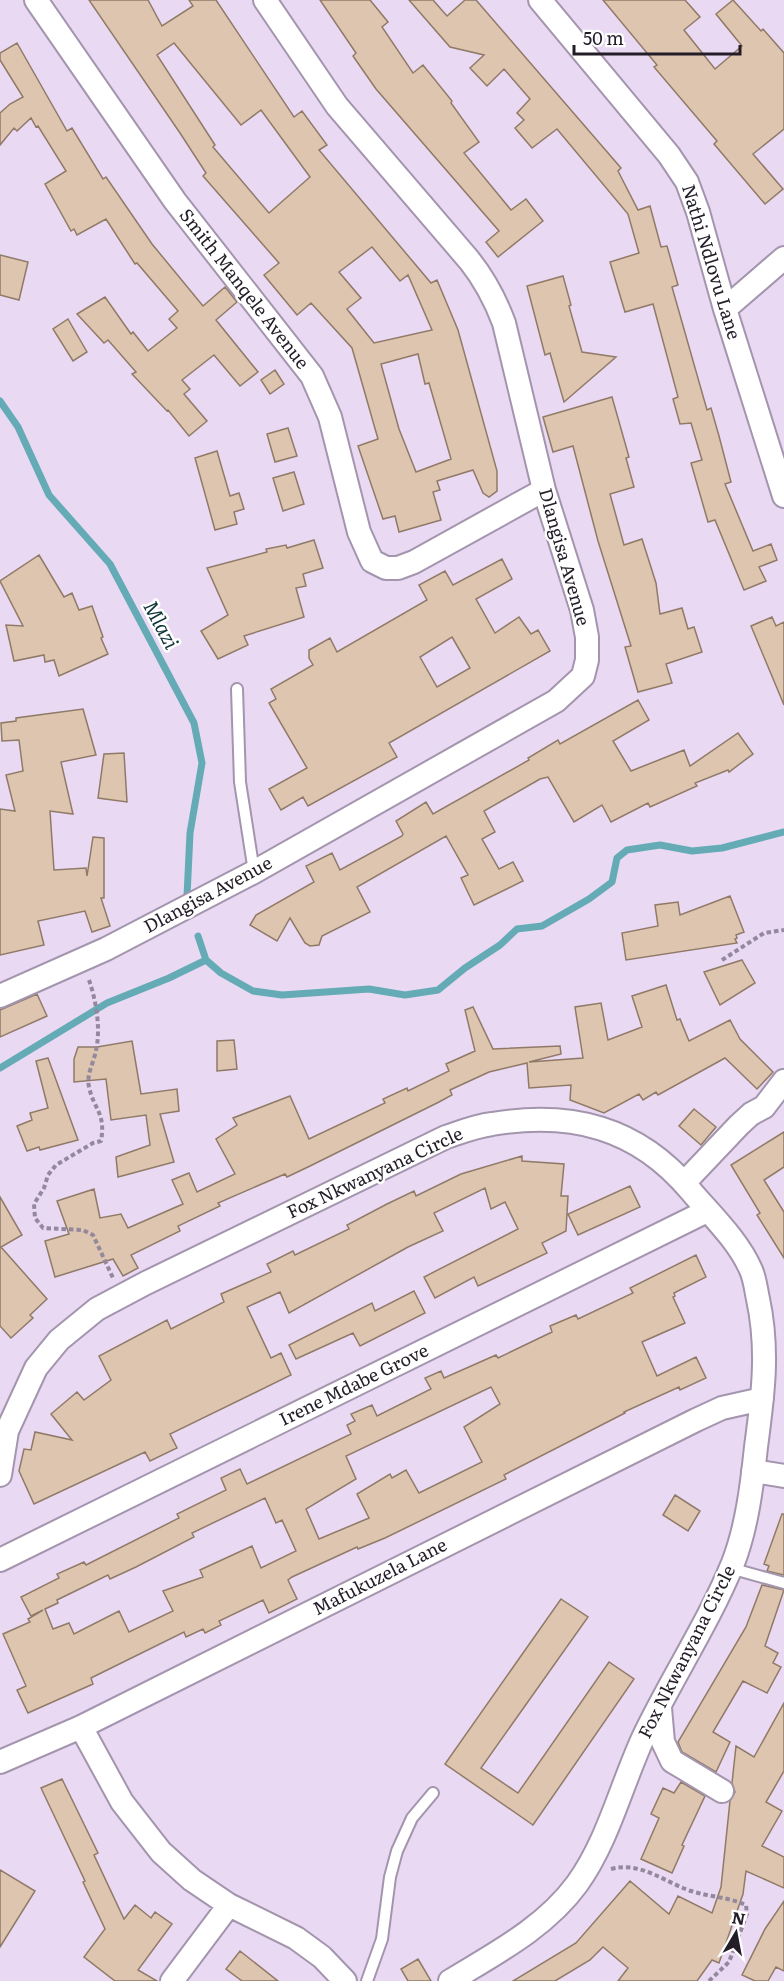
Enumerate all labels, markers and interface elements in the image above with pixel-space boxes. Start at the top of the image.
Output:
scale bar [574,18,740,56]
text: 50 m [583,24,624,51]
street label: Nathi Ndlovu Lane [676,181,749,343]
street label: Smith Manqele Avenue [174,202,317,374]
street label: Dlangisa Avenue [533,485,598,629]
water label: Mlazi [138,595,188,654]
street label: Dlangisa Avenue [138,848,276,939]
street label: Fox Nkwanyana Circle [282,1119,467,1224]
street label: Irene Mdabe Grove [274,1336,433,1432]
street label: Mafukuzela Lane [308,1530,451,1621]
street label: Fox Nkwanyana Circle [630,1560,741,1743]
north arrow [706,1903,766,1963]
text: N [730,1904,747,1930]

